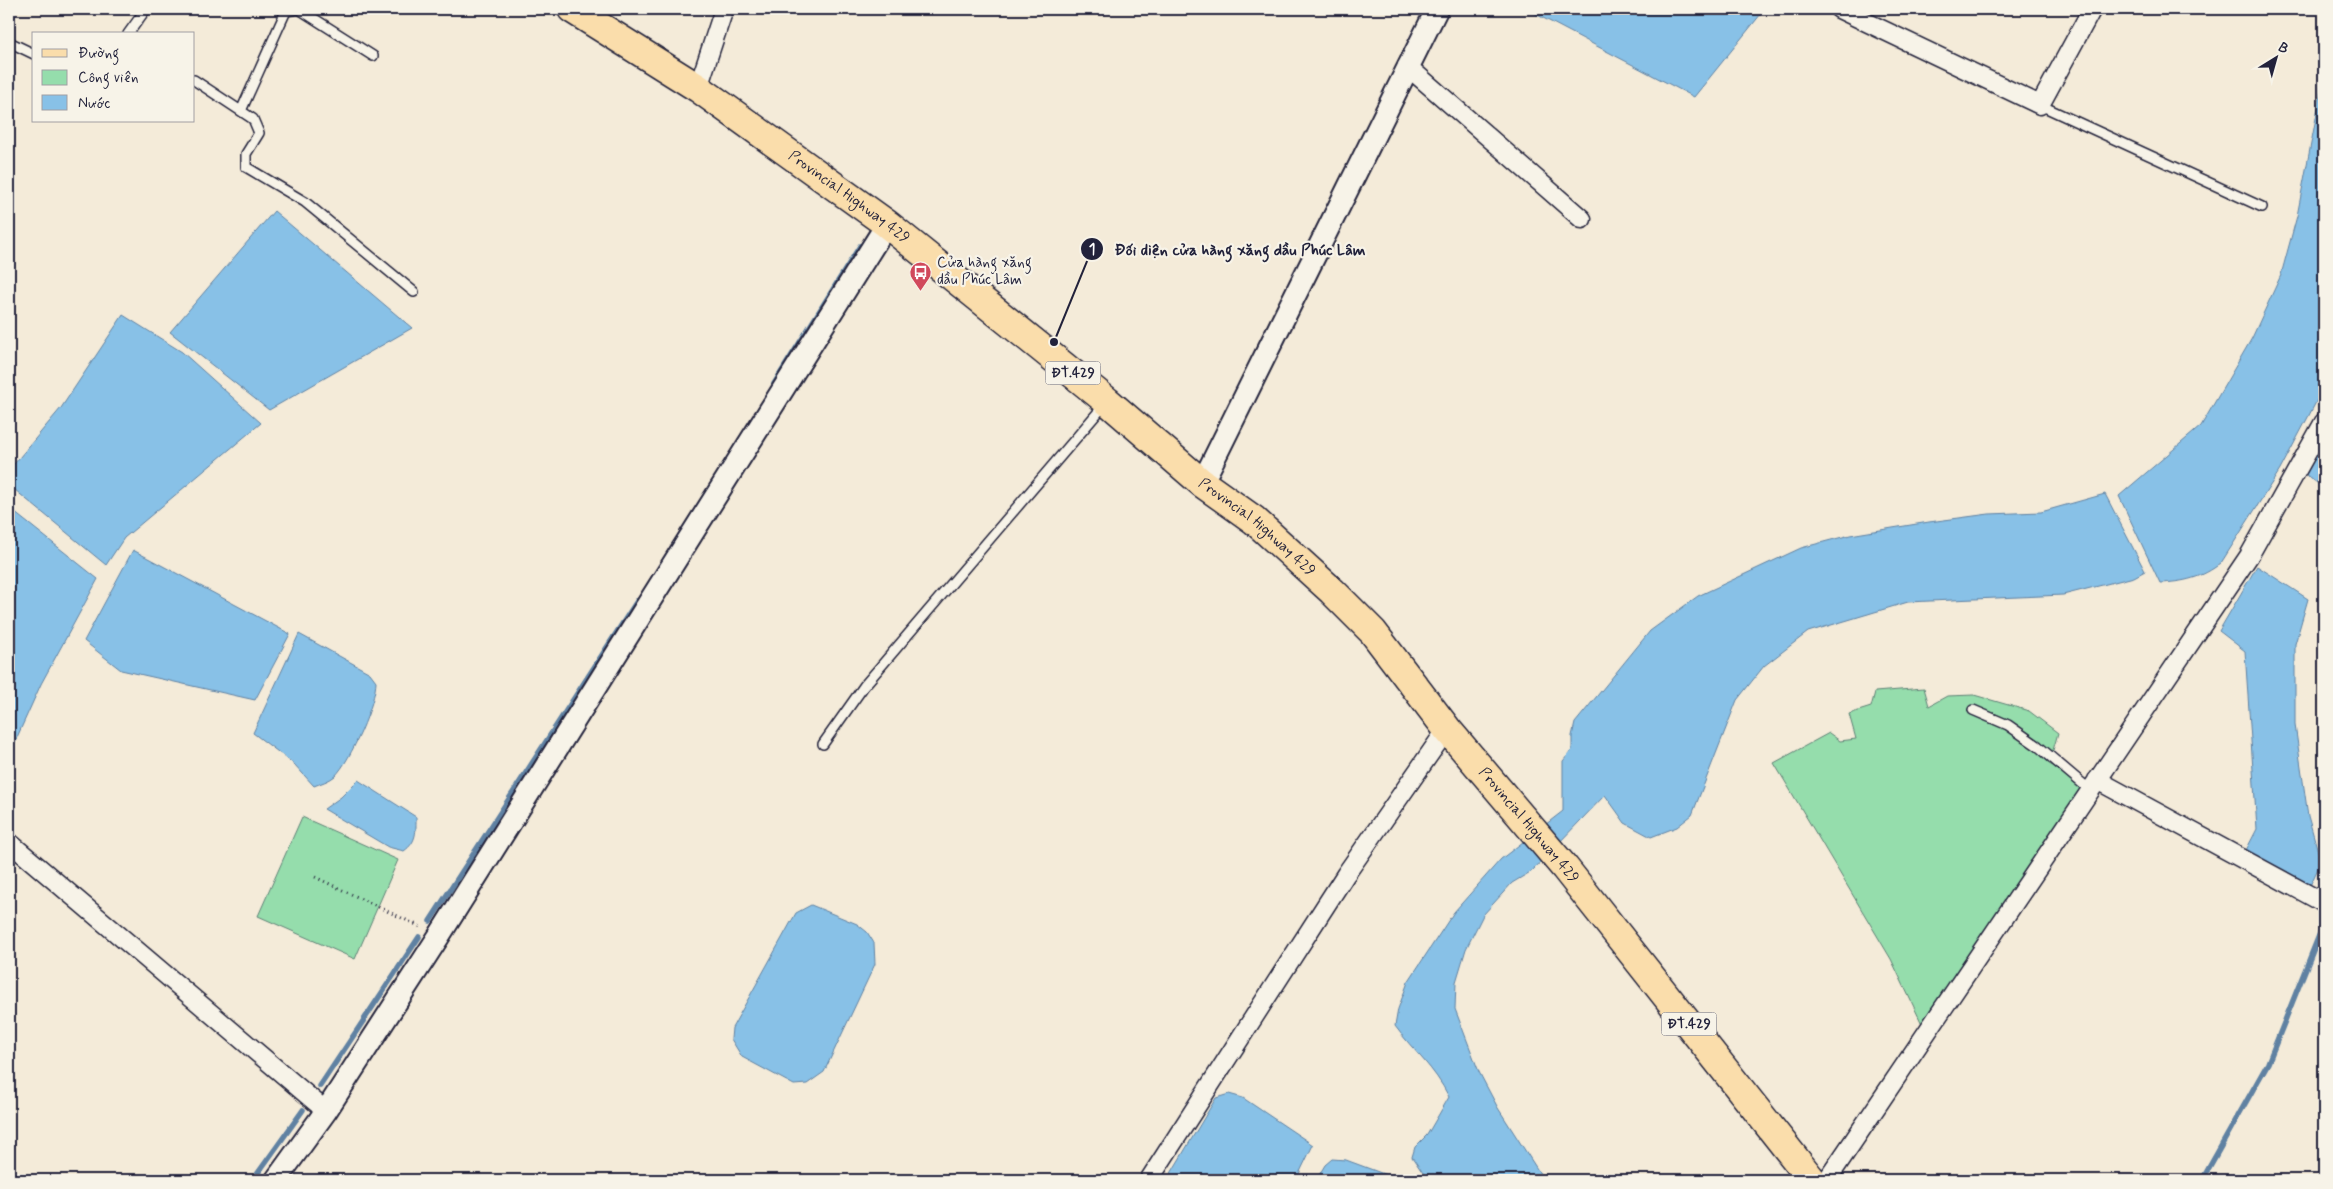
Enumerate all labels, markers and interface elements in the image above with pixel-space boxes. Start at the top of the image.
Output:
legend [32,32,195,122]
north arrow [2250,32,2300,82]
text: B [2274,39,2292,58]
text: Đường [78,44,119,65]
text: Công viên [78,68,138,89]
text: Nước [78,94,110,114]
street label: Provincial Highway 429 [784,146,914,248]
callout: Đối diện cửa hàng xăng dầu Phúc Lâm [1079,233,1375,264]
text: 1 [1089,240,1095,260]
text: Đối diện cửa hàng xăng dầu Phúc Lâm [1115,240,1366,263]
place label: Cửa hàng xăng dầu Phúc Lâm [937,253,1032,290]
bus stop icon: Cửa hàng xăng dầu Phúc Lâm [909,260,933,291]
road number: ĐT.429 [1046,362,1100,384]
street label: Provincial Highway 429 [1194,474,1320,581]
street label: Provincial Highway 429 [1474,763,1583,887]
road number: ĐT.429 [1662,1012,1716,1036]

